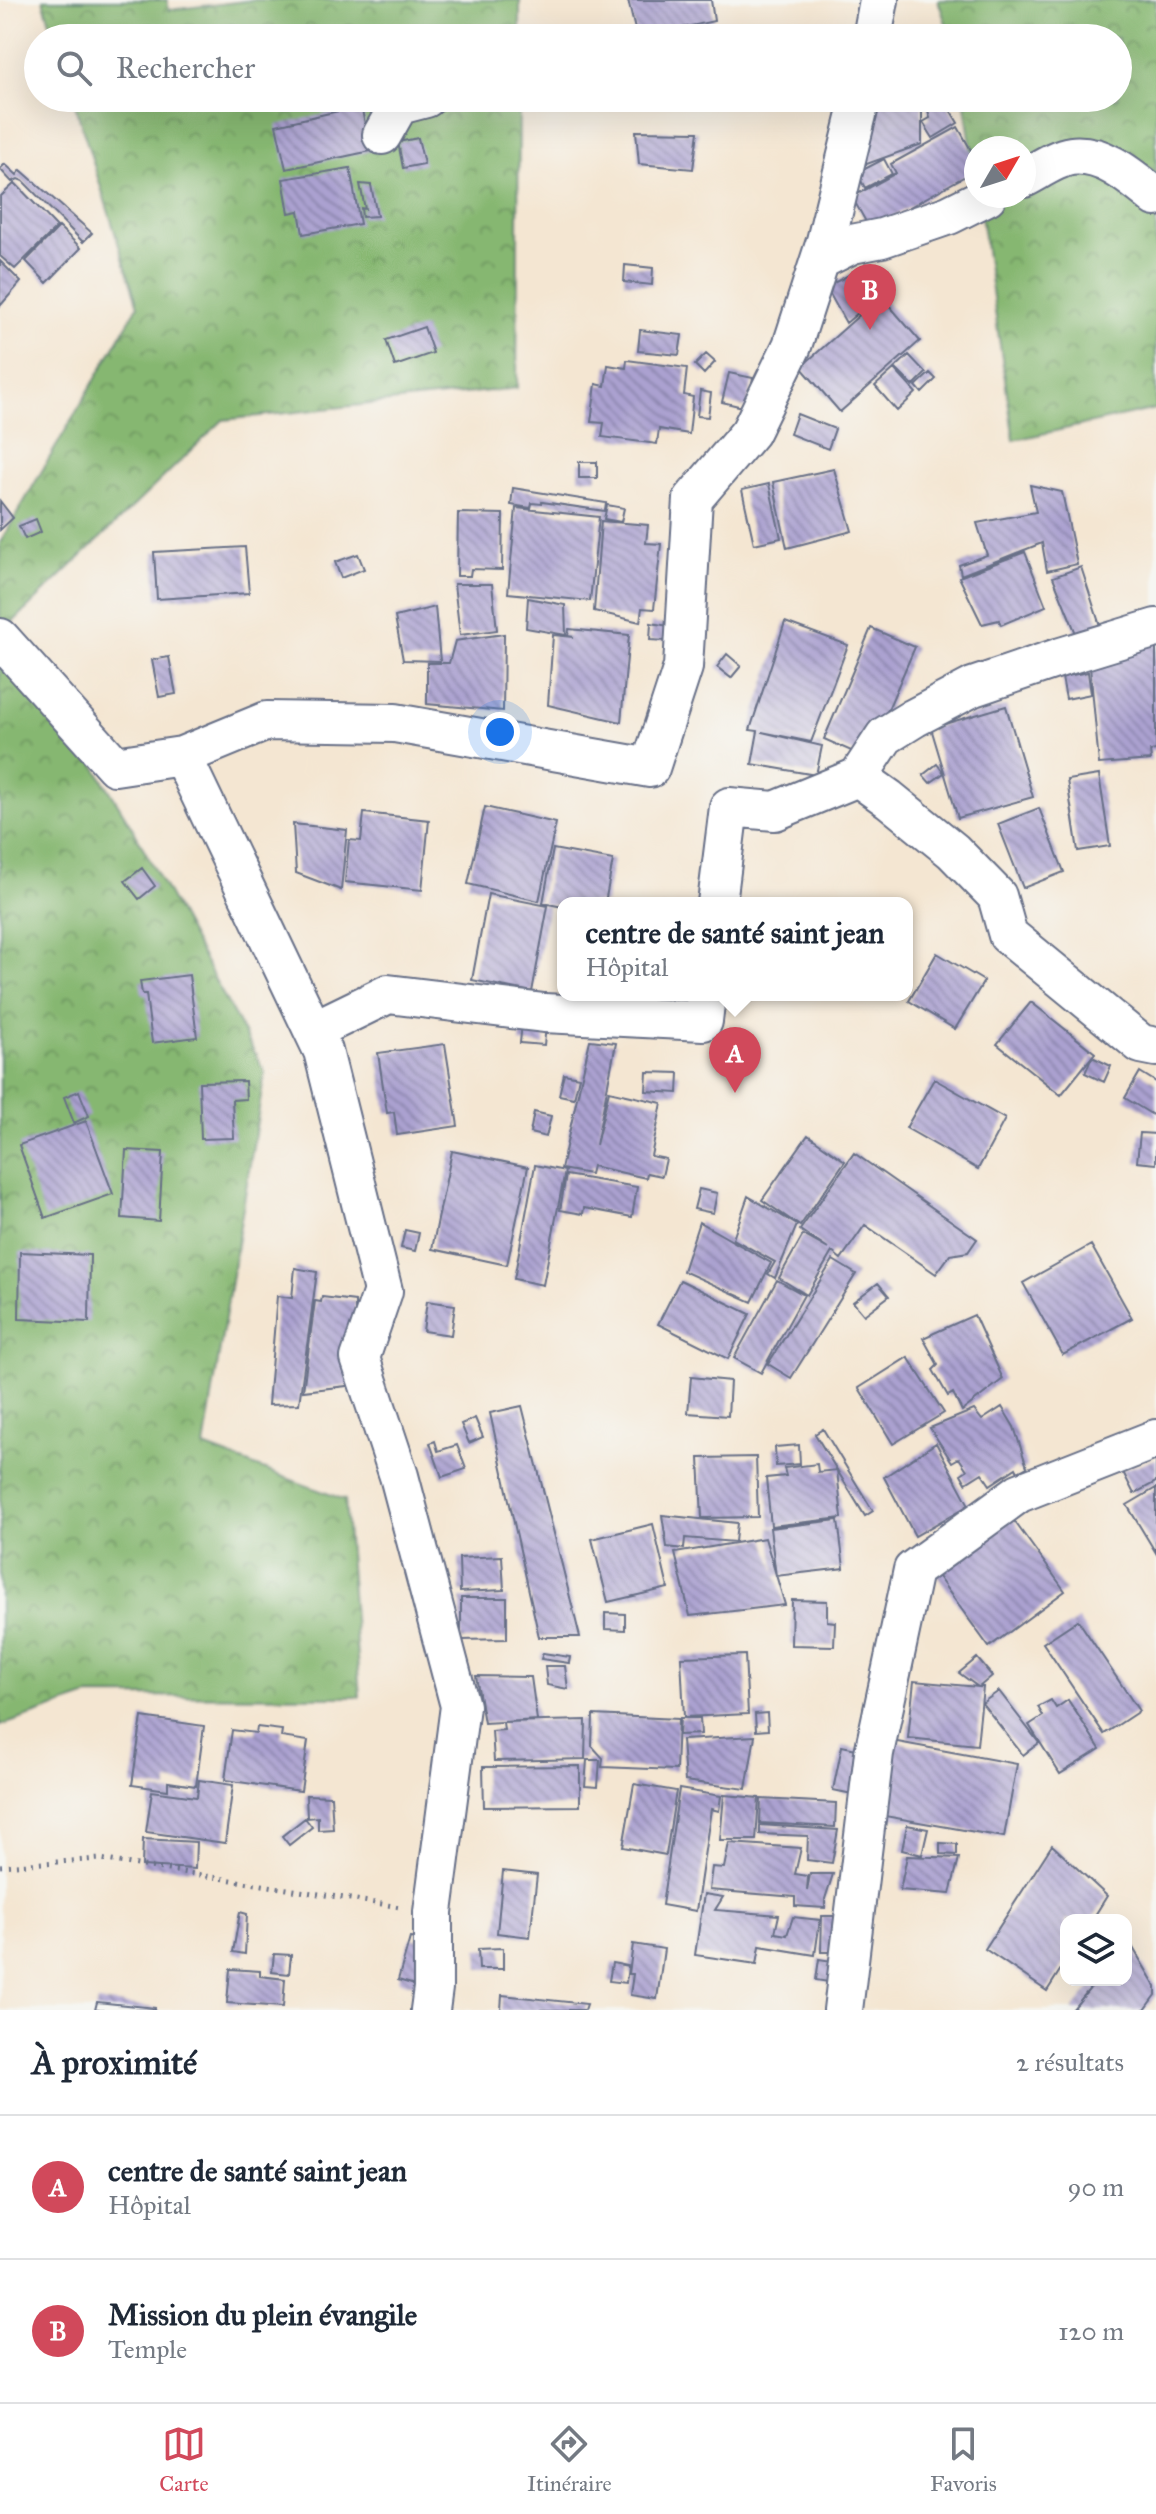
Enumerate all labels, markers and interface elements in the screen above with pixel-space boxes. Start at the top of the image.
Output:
search box [24,24,1132,112]
icon: search [52,46,96,90]
text: Rechercher [116,50,255,86]
north arrow [964,136,1036,208]
pin: B [844,264,896,330]
your location [480,712,520,752]
popup [557,897,913,1001]
text: centre de santé saint jean [586,915,884,951]
text: Hôpital [586,951,668,983]
pin: A [709,1027,761,1093]
map controls [1060,1914,1132,1986]
button: layers [1060,1914,1132,1986]
text: À proximité [32,2042,197,2083]
text: 2 résultats [1016,2046,1124,2078]
text: centre de santé saint jean [108,2153,407,2189]
text: A [49,2171,67,2203]
text: 90 m [1067,2171,1124,2203]
text: Hôpital [108,2189,191,2221]
text: Mission du plein évangile [108,2297,417,2333]
text: B [49,2315,67,2347]
text: 120 m [1058,2315,1124,2347]
text: Temple [108,2333,187,2365]
tab: Carte [159,2422,209,2497]
tab: Itinéraire [527,2422,612,2497]
tab: Favoris [930,2422,997,2497]

